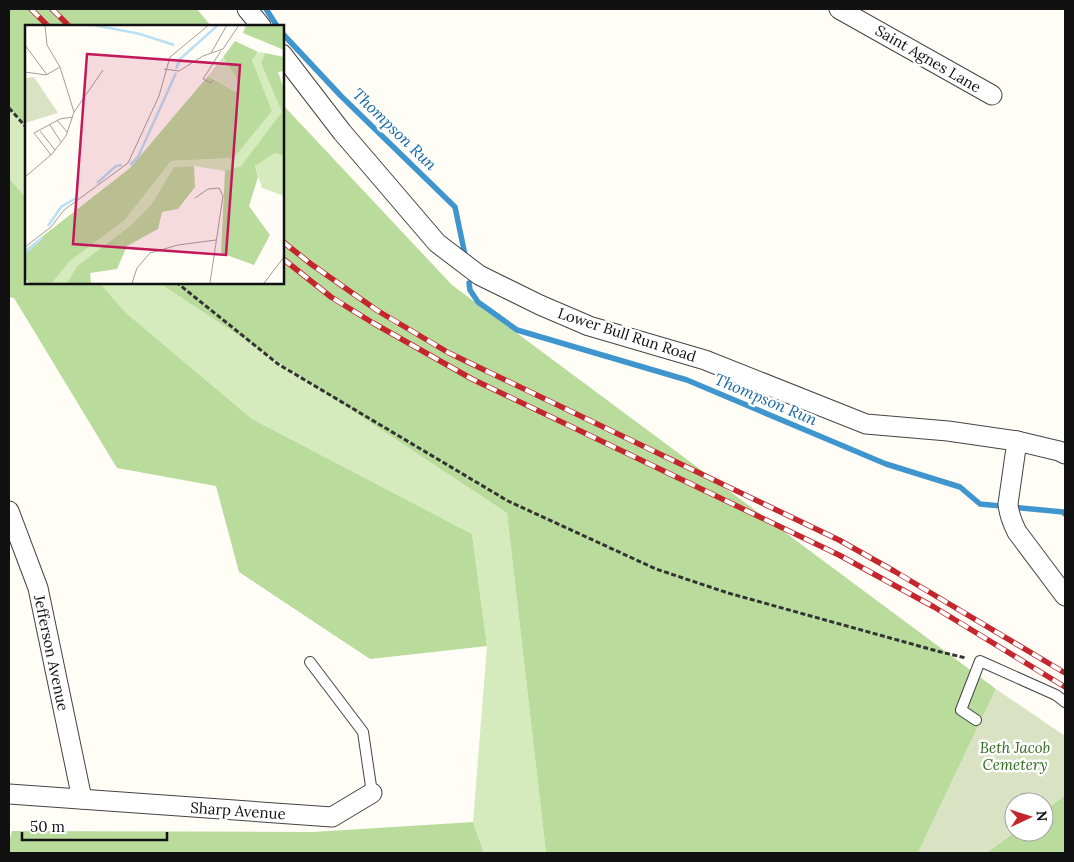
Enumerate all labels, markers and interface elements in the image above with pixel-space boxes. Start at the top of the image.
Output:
street label: Saint Agnes Lane [872,21,985,97]
inset map [25,25,284,284]
water label: Thompson Run [349,84,441,174]
street label: Lower Bull Run Road [556,303,699,366]
water label: Thompson Run [712,368,820,430]
street label: Jefferson Avenue [30,592,73,713]
park label: Beth Jacob Cemetery [980,738,1050,774]
north arrow [1004,792,1054,842]
street label: Sharp Avenue [190,798,286,823]
scale bar [22,810,168,842]
text: N [1033,810,1051,822]
text: 50 m [30,817,65,836]

